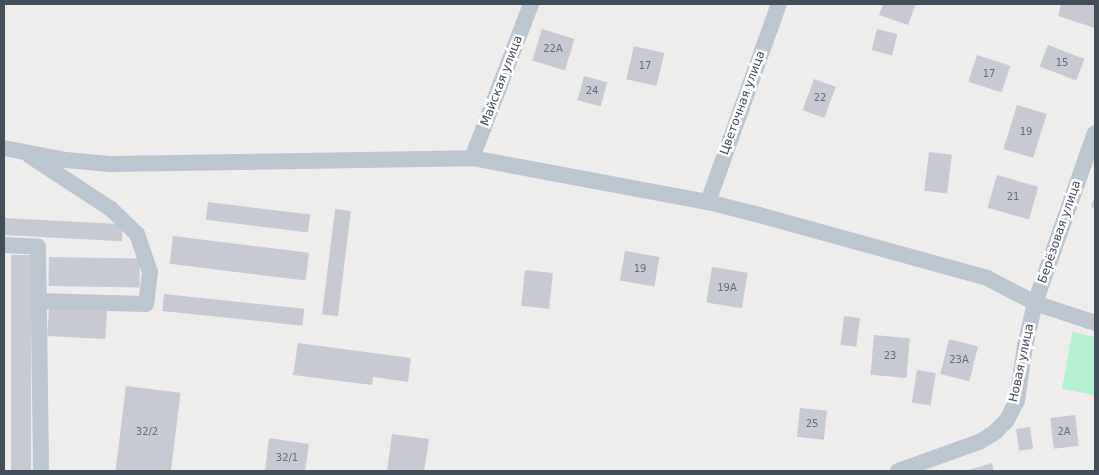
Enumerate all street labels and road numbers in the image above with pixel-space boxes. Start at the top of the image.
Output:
street label: Майская улица [478,34,526,128]
street label: Цветочная улица [718,49,768,157]
street label: Берёзовая улица [1036,179,1084,285]
street label: Новая улица [1007,322,1037,404]

